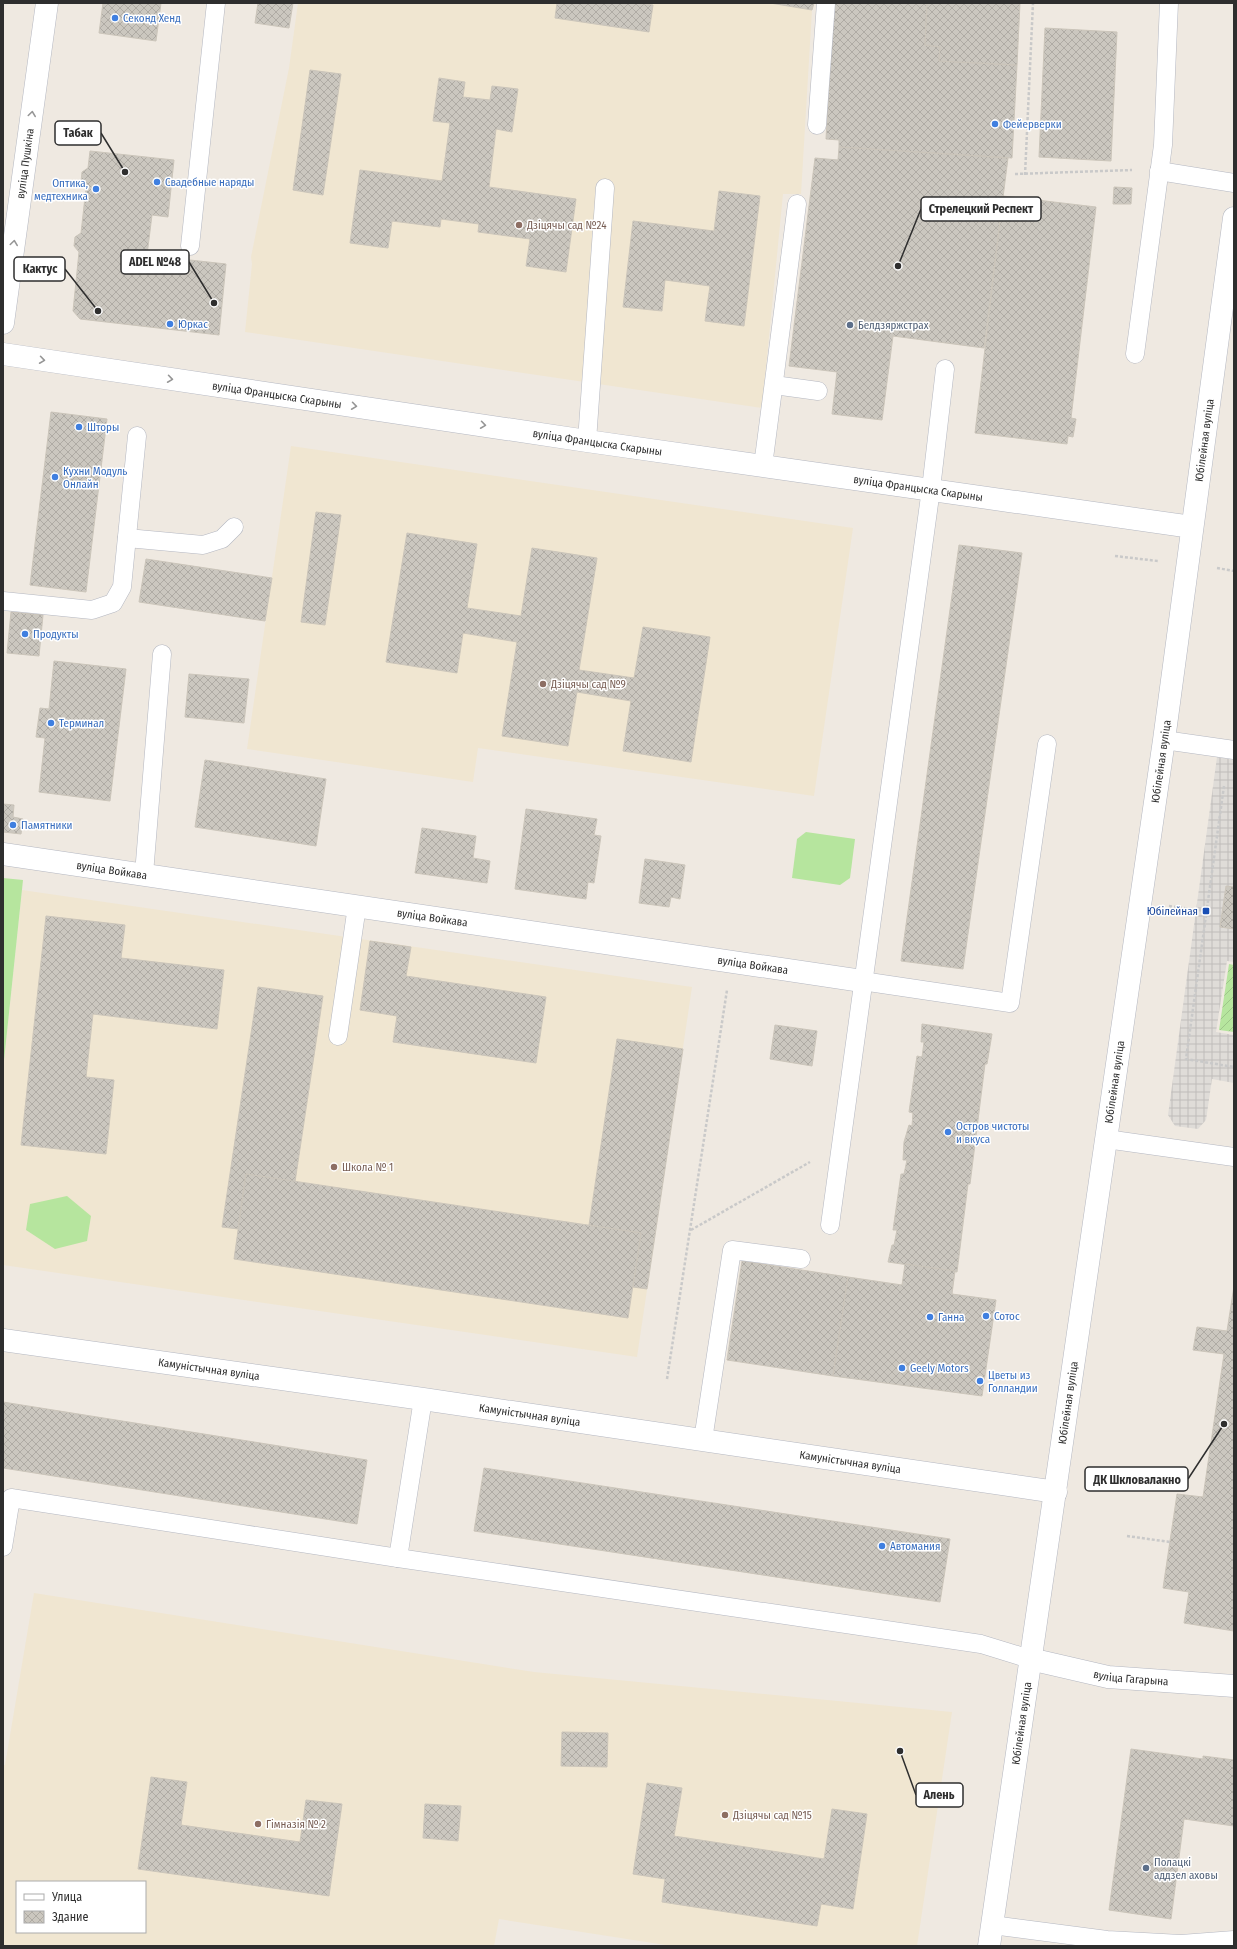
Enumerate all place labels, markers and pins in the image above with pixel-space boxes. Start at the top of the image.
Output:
place label: Секонд Хенд [123,12,181,25]
marker: Секонд Хенд [110,13,120,23]
place label: Фейерверки [1003,118,1062,131]
marker: Фейерверки [990,119,1000,129]
callout: Табак [55,121,101,145]
place label: Свадебные наряды [165,176,254,189]
place label: Оптика, медтехника [34,177,88,203]
marker: Свадебные наряды [152,177,162,187]
marker: Оптика, медтехника [91,184,101,194]
callout: Стрелецкий Респект [921,197,1041,221]
place label: Дзіцячы сад №24 [526,219,607,232]
marker: Дзіцячы сад №24 [514,220,524,230]
callout: ADEL №48 [121,250,189,274]
callout: Кактус [14,257,65,281]
place label: Юркас [178,318,208,331]
marker: Юркас [165,319,175,329]
place label: Белдзяржстрах [858,319,929,332]
marker: Белдзяржстрах [845,320,855,330]
place label: Шторы [87,421,119,434]
marker: Шторы [74,422,84,432]
place label: Кухни Модуль Онлайн [63,465,127,491]
marker: Кухни Модуль Онлайн [50,472,60,482]
place label: Продукты [33,628,79,641]
marker: Продукты [20,629,30,639]
place label: Дзіцячы сад №9 [550,678,626,691]
marker: Дзіцячы сад №9 [538,679,548,689]
place label: Терминал [59,717,104,730]
marker: Терминал [46,718,56,728]
place label: Памятники [21,819,73,832]
marker: Памятники [8,820,18,830]
place label: Юбілейная [1147,905,1198,918]
marker: Юбілейная [1201,906,1211,916]
place label: Остров чистоты и вкуса [956,1120,1029,1146]
marker: Остров чистоты и вкуса [943,1127,953,1137]
place label: Школа № 1 [342,1161,393,1174]
marker: Школа № 1 [329,1162,339,1172]
place label: Сотос [994,1310,1020,1323]
place label: Ганна [938,1311,964,1324]
marker: Сотос [981,1311,991,1321]
marker: Ганна [925,1312,935,1322]
place label: Geely Motors [910,1362,969,1375]
marker: Geely Motors [897,1363,907,1373]
place label: Цветы из Голландии [988,1369,1038,1395]
marker: Цветы из Голландии [975,1376,985,1386]
callout: ДК Шкловалакно [1085,1467,1188,1491]
place label: Автомания [890,1540,940,1553]
marker: Автомания [877,1541,887,1551]
callout: Алень [916,1783,963,1807]
place label: Дзіцячы сад №15 [732,1809,812,1822]
marker: Дзіцячы сад №15 [720,1810,730,1820]
place label: Гімназія № 2 [266,1818,326,1831]
marker: Гімназія № 2 [253,1819,263,1829]
place label: Полацкі аддзел аховы [1154,1856,1218,1882]
marker: Полацкі аддзел аховы [1141,1863,1151,1873]

